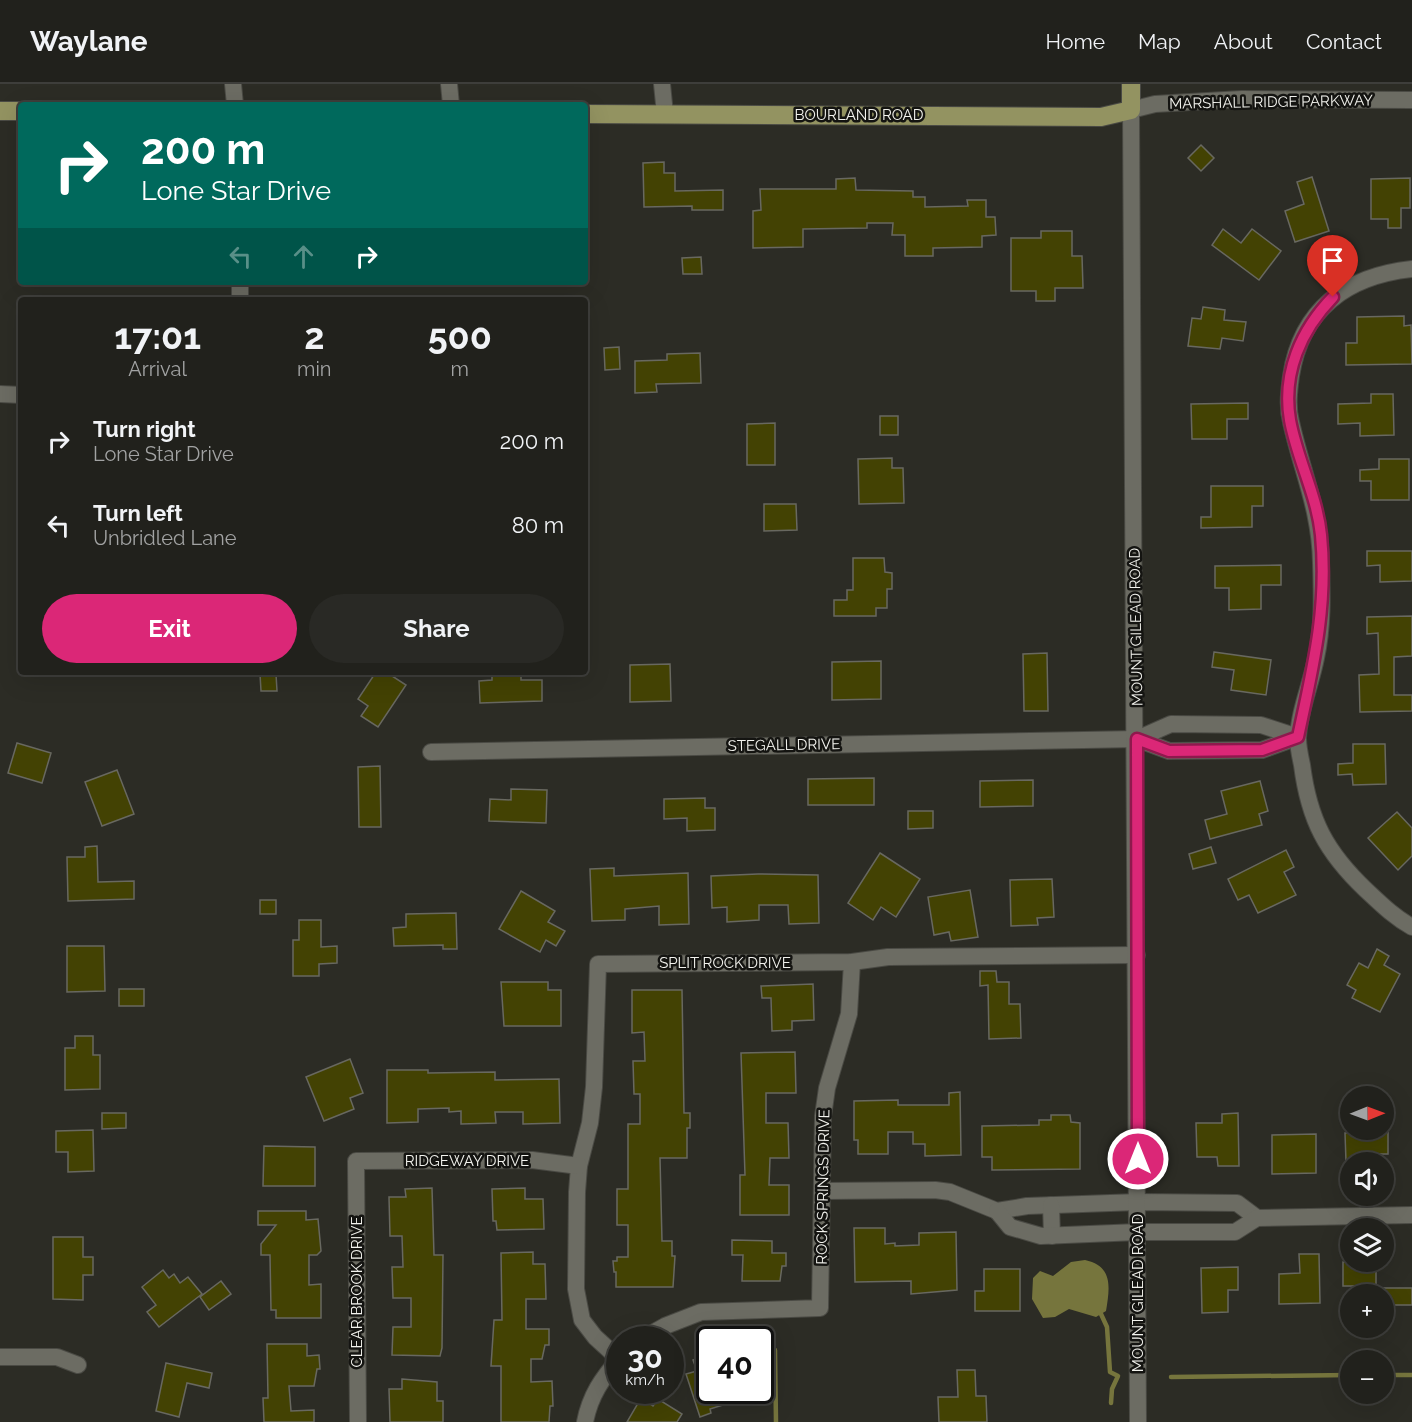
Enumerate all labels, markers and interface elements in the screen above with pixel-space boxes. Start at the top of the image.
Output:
text: Waylane [30,25,147,58]
text: Home [1046,29,1105,54]
text: Map [1138,29,1181,54]
text: About [1214,29,1273,54]
text: Contact [1306,29,1382,54]
street label: MARSHALL RIDGE PARKWAY [1169,91,1373,113]
street label: BOURLAND ROAD [795,106,924,124]
text: 200 m [141,125,265,174]
icon: right [42,126,120,204]
text: Lone Star Drive [141,175,331,206]
pin [1307,235,1358,297]
icon: left [224,240,257,273]
icon: ahead [287,240,320,273]
icon: right [350,240,383,273]
icon: arrive [1316,244,1349,277]
text: 17:01 [114,315,201,357]
text: 2 [304,315,324,357]
text: 500 [428,315,492,357]
text: Arrival [128,357,187,381]
text: min [297,357,331,381]
text: m [451,357,469,381]
text: Turn right [93,416,196,442]
icon: right [42,425,75,458]
text: 200 m [500,428,564,454]
text: Lone Star Drive [93,442,234,466]
text: Turn left [93,500,183,526]
icon: left [42,509,75,542]
text: 80 m [512,512,564,538]
text: Unbridled Lane [93,526,237,550]
street label: MOUNT GILEAD ROAD [1126,547,1146,706]
button: Exit [42,594,297,663]
button: Share [309,594,564,663]
street label: STEGALL DRIVE [728,735,840,755]
street label: SPLIT ROCK DRIVE [659,954,791,972]
north arrow [1340,1086,1394,1140]
map controls [1340,1086,1394,1404]
street label: ROCK SPRINGS DRIVE [813,1109,833,1265]
position arrow [1106,1127,1170,1191]
street label: RIDGEWAY DRIVE [405,1152,529,1170]
button: sound [1340,1152,1394,1206]
street label: MOUNT GILEAD ROAD [1129,1214,1147,1372]
street label: CLEAR BROOK DRIVE [348,1216,366,1368]
button: layers [1340,1218,1394,1272]
button: + [1340,1284,1394,1338]
speed limit sign: 40 [696,1326,774,1404]
text: 30 [627,1340,663,1375]
button: − [1340,1350,1394,1404]
text: km/h [625,1371,665,1389]

